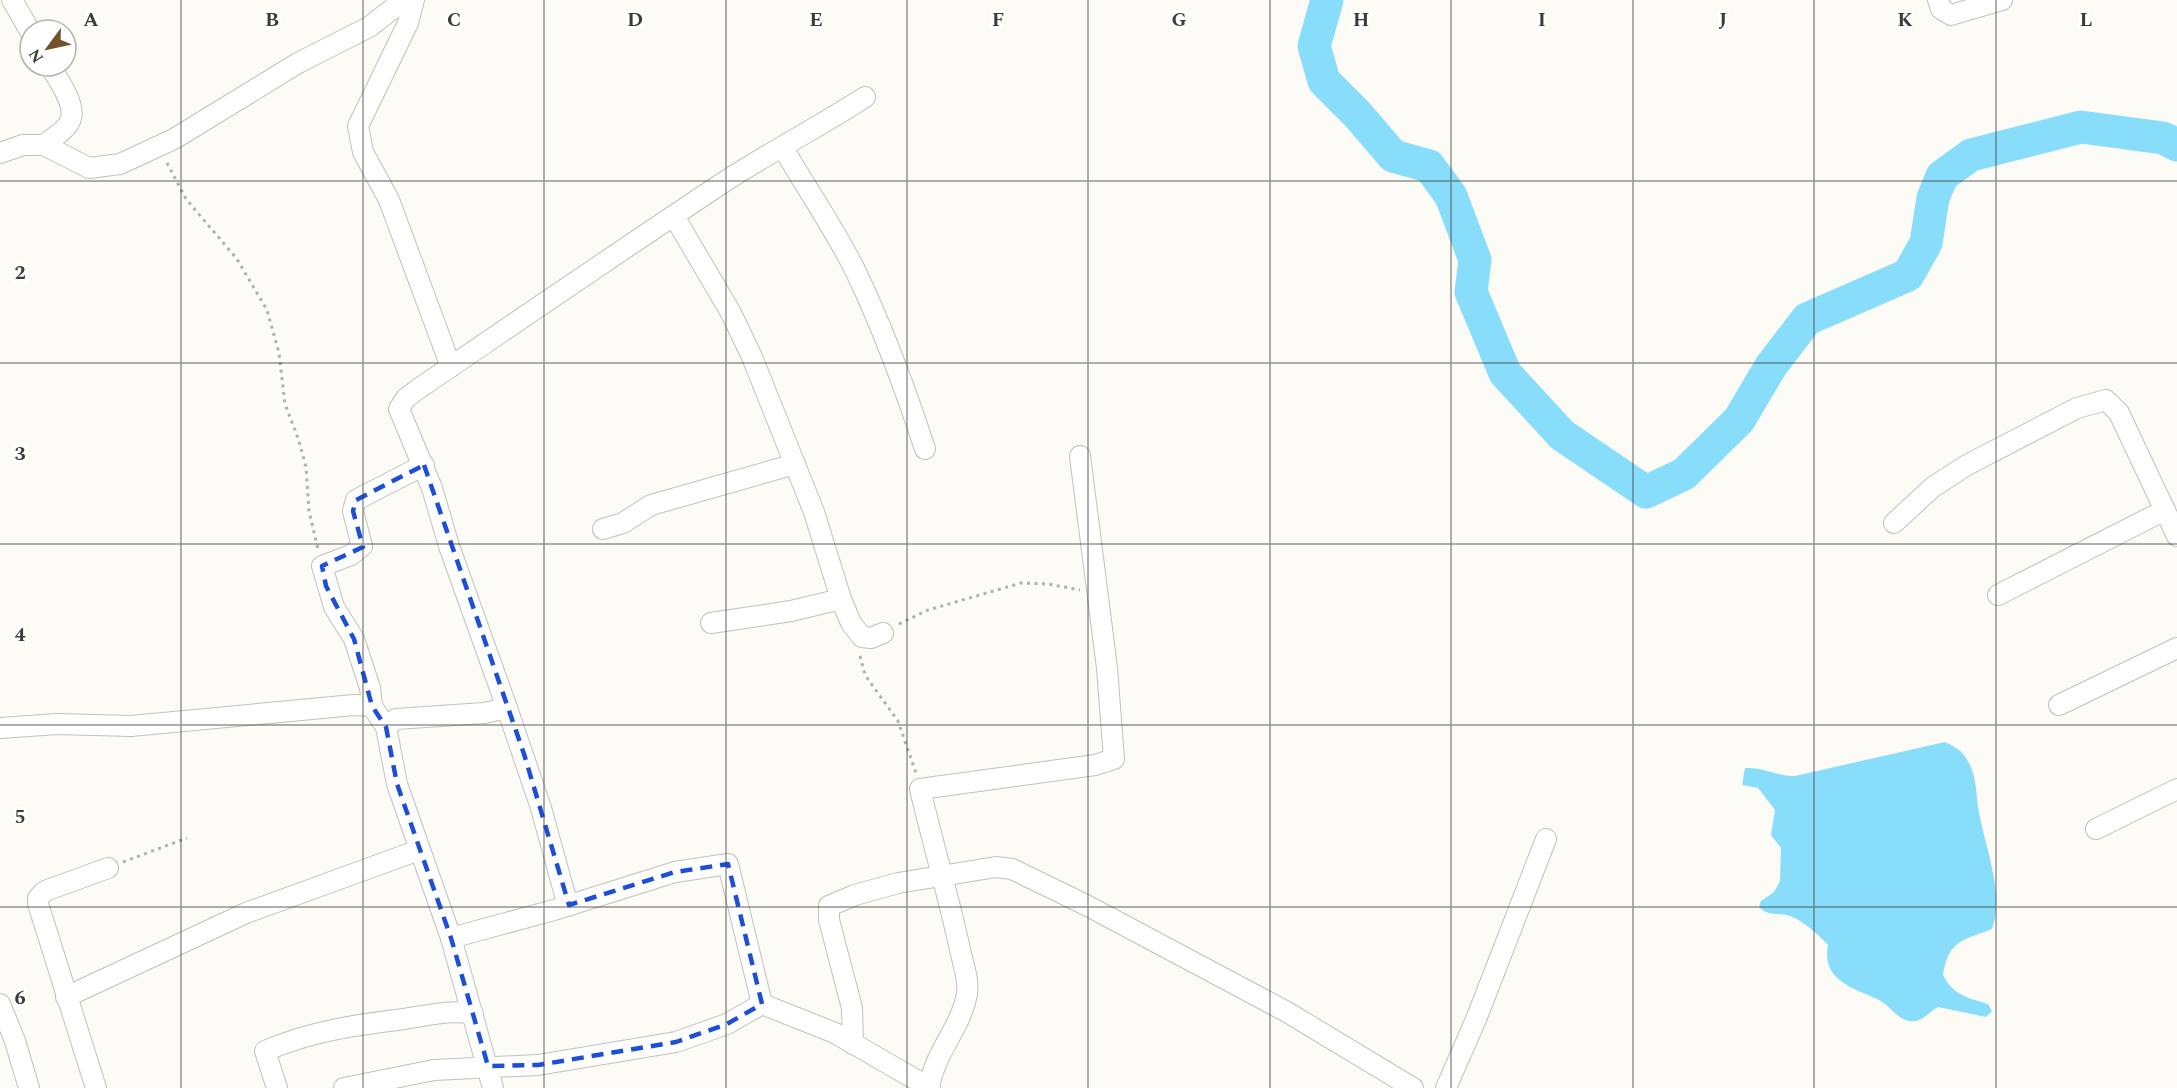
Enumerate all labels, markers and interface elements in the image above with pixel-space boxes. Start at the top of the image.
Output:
text: A [83,5,99,35]
text: B [265,5,279,35]
text: C [447,5,461,35]
text: D [627,5,643,35]
text: E [809,5,823,35]
text: F [992,5,1004,35]
text: G [1171,5,1187,35]
text: H [1353,5,1369,35]
text: I [1538,5,1546,35]
text: J [1719,5,1727,35]
text: K [1897,5,1913,35]
text: L [2080,5,2092,35]
north arrow [18,18,78,78]
text: N [23,44,50,68]
text: 2 [14,258,26,288]
text: 3 [14,439,26,469]
text: 4 [14,620,26,650]
text: 5 [14,802,26,832]
text: 6 [14,983,26,1013]

